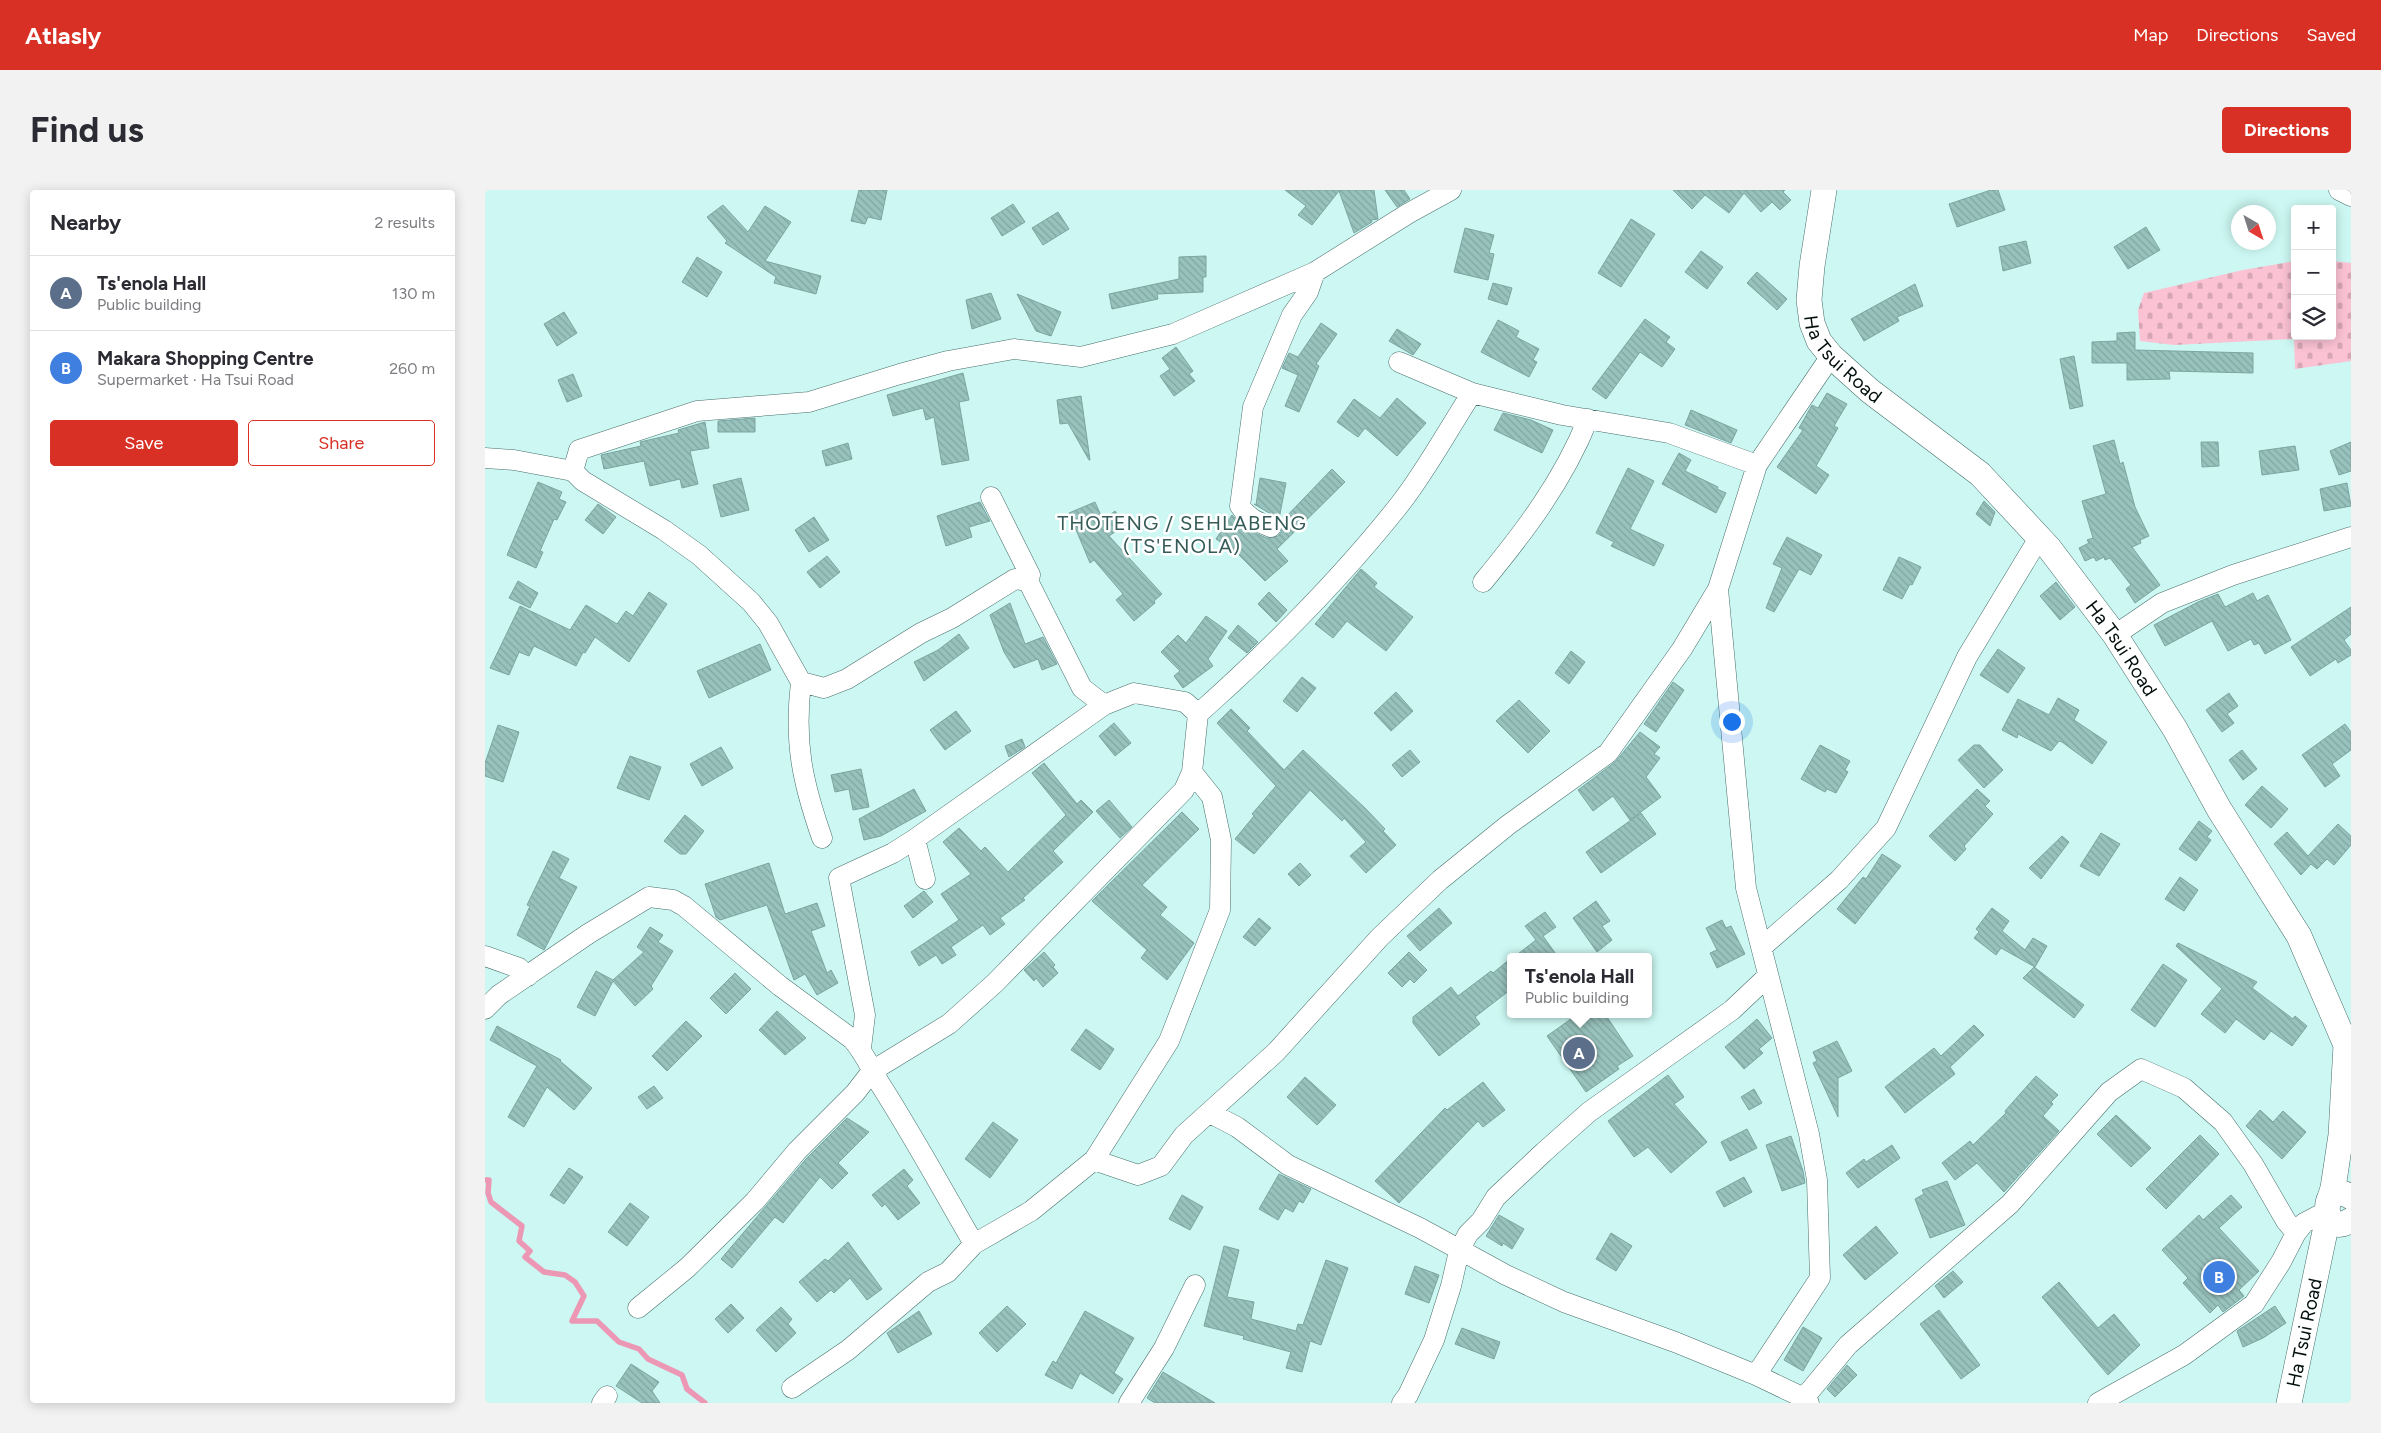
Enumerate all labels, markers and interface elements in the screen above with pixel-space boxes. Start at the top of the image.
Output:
text: Atlasly [25,21,101,50]
text: Map [2133,24,2168,46]
text: Directions [2196,24,2278,46]
text: Saved [2306,24,2356,46]
button: Directions [2222,107,2351,153]
text: Find us [30,109,144,151]
north arrow [2231,205,2276,250]
map controls [2291,205,2336,340]
button: + [2291,205,2336,250]
text: Nearby [50,210,121,235]
text: 2 results [375,213,435,232]
button: − [2291,250,2336,295]
text: Ts'enola Hall [97,272,206,295]
text: A [60,284,72,303]
text: 130 m [392,284,435,303]
text: Public building [97,295,201,314]
button: layers [2291,295,2336,340]
street label: Ha Tsui Road [1800,314,1887,407]
text: Makara Shopping Centre [97,347,314,370]
text: B [61,359,71,378]
text: 260 m [389,359,435,378]
text: Supermarket · Ha Tsui Road [97,370,294,389]
button: Save [50,420,238,466]
button: Share [248,420,435,466]
district label: THOTENG / SEHLABENG (TS'ENOLA) [1057,511,1307,558]
street label: Ha Tsui Road [2081,596,2162,700]
your location [1719,709,1745,735]
popup [1507,953,1652,1018]
text: Ts'enola Hall [1525,965,1634,988]
text: Public building [1525,988,1629,1007]
pin: A [1563,1034,1595,1072]
pin: B [2203,1258,2235,1296]
street label: Ha Tsui Road [2281,1276,2326,1389]

